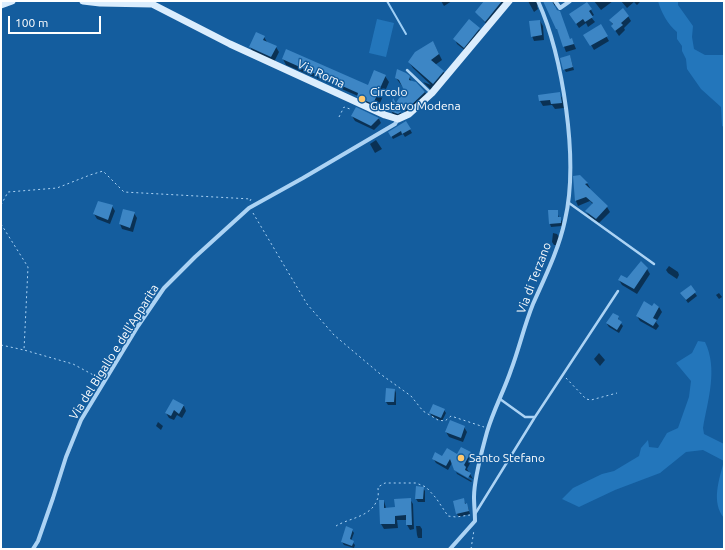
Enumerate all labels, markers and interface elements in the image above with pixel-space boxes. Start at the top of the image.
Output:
scale bar [10,8,103,34]
text: 100 m [15,16,48,29]
street label: Via Roma [295,57,347,91]
place label: Circolo Gustavo Modena [370,85,461,113]
marker: Circolo Gustavo Modena [357,94,367,104]
street label: Via di Terzano [514,240,554,316]
street label: Via del Bigallo e dell'Apparita [66,282,162,422]
place label: Santo Stefano [469,451,545,465]
marker: Santo Stefano [456,453,466,463]

